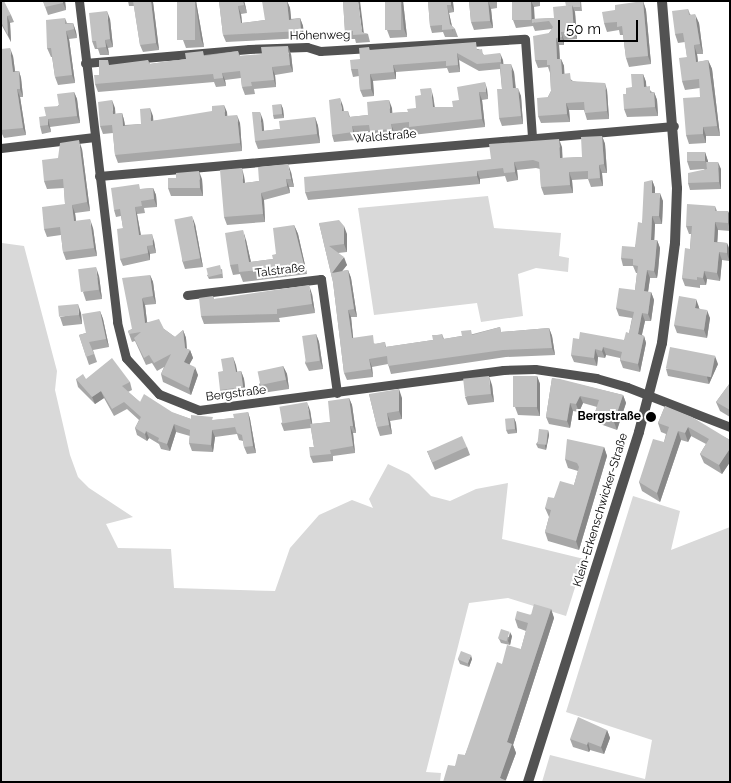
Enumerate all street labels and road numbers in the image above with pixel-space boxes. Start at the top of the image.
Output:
street label: Höhenweg [289,28,351,44]
street label: Waldstraße [353,127,417,147]
street label: Talstraße [254,261,306,281]
street label: Bergstraße [205,383,267,405]
street label: Klein-Erkenschwicker-Straße [571,431,631,589]

